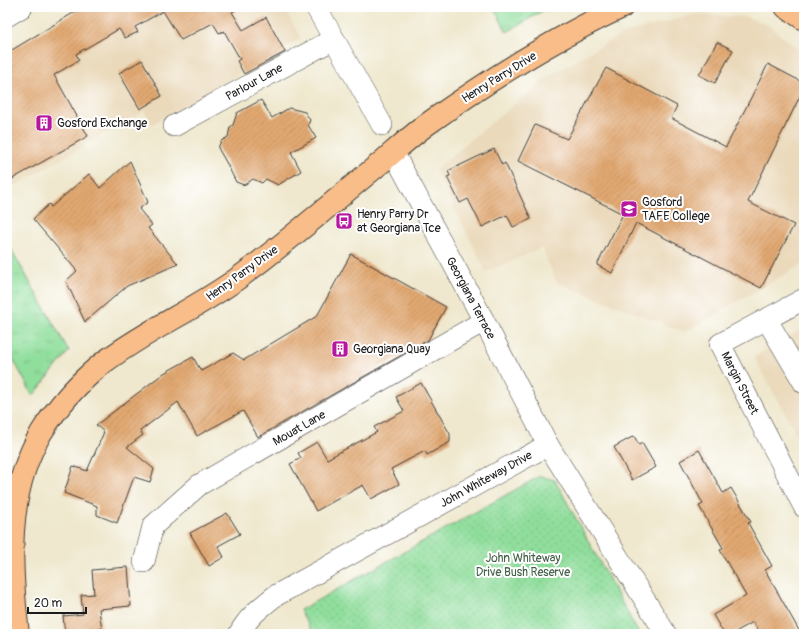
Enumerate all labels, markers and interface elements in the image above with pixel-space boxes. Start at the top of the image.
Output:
street label: Henry Parry Drive [459,48,539,106]
street label: Parlour Lane [223,61,285,104]
building icon: Gosford Exchange [34,113,54,133]
place label: Gosford Exchange [57,116,147,131]
place label: Gosford TAFE College [642,195,710,224]
school or university icon: Gosford TAFE College [619,199,639,219]
place label: Henry Parry Dr at Georgiana Tce [357,207,441,236]
bus stop icon: Henry Parry Dr at Georgiana Tce [334,211,354,231]
street label: Henry Parry Drive [203,242,281,305]
street label: Georgiana Terrace [443,255,499,342]
building icon: Georgiana Quay [330,339,350,359]
place label: Georgiana Quay [353,342,430,357]
street label: Margin Street [717,349,762,417]
street label: Mouat Lane [270,407,328,450]
street label: John Whiteway Drive [438,448,535,511]
park label: John Whiteway Drive Bush Reserve [476,551,570,580]
scale bar [28,589,86,615]
text: 20 m [34,596,63,611]

